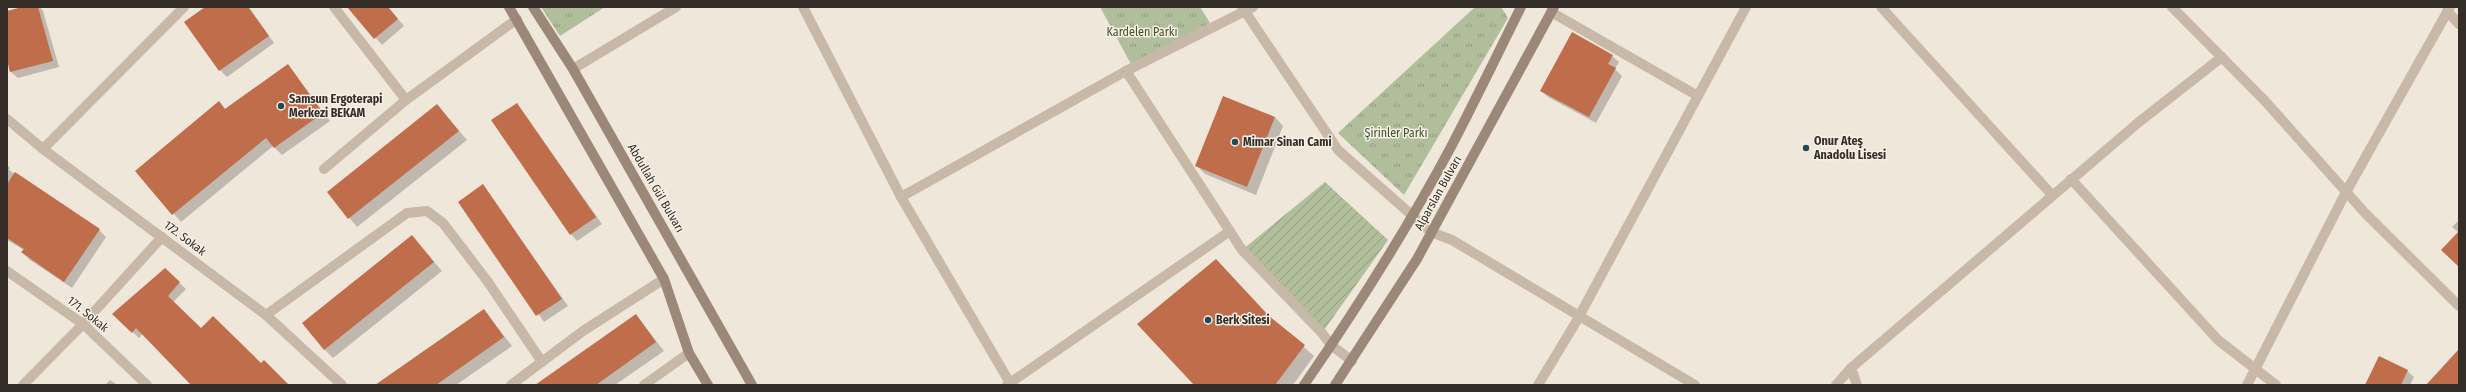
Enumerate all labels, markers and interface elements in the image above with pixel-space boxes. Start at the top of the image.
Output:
park label: Kardelen Parkı [1107,25,1177,39]
place label: Samsun Ergoterapi Merkezi BEKAM [289,92,382,120]
marker: Samsun Ergoterapi Merkezi BEKAM [276,101,286,111]
park label: Şirinler Parkı [1365,126,1427,140]
place label: Onur Ateş Anadolu Lisesi [1813,134,1886,162]
place label: Mimar Sinan Cami [1243,135,1332,149]
marker: Mimar Sinan Cami [1230,137,1240,147]
street label: Abdullah Gül Bulvarı [625,141,687,235]
marker: Onur Ateş Anadolu Lisesi [1801,143,1811,153]
street label: Alparslan Bulvarı [1412,153,1464,233]
street label: 172. Sokak [161,218,209,259]
street label: 171. Sokak [65,293,112,335]
place label: Berk Sitesi [1216,313,1270,327]
marker: Berk Sitesi [1203,315,1213,325]

